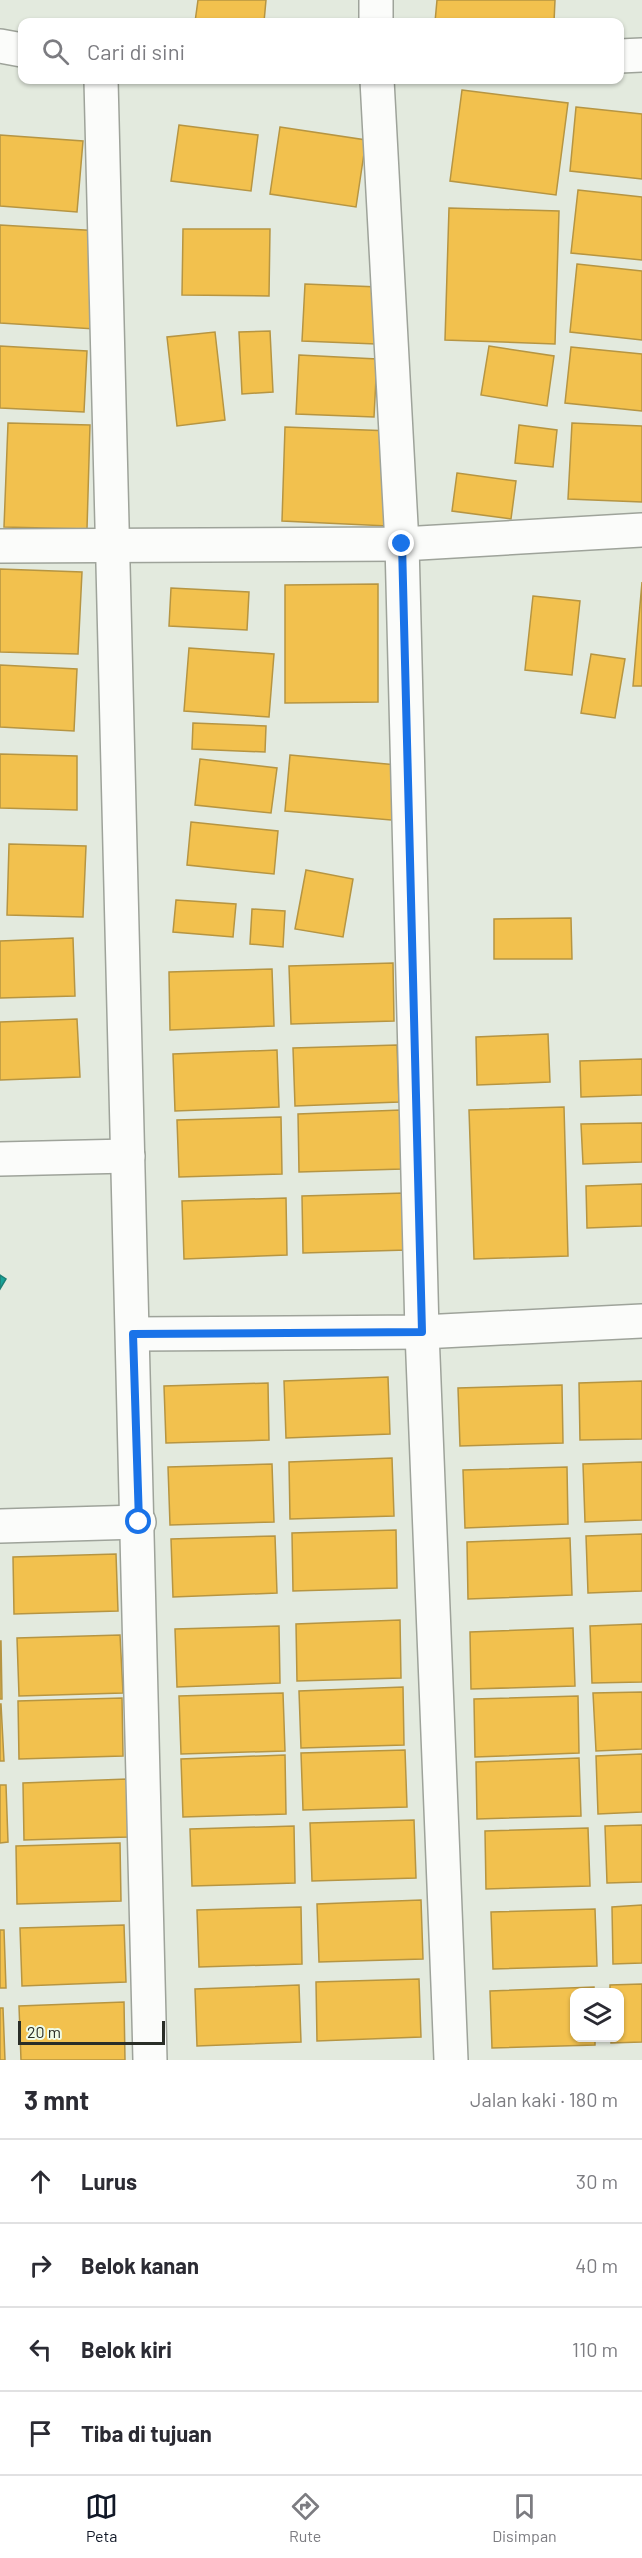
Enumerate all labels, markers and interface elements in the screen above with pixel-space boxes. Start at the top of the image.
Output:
search box [18,18,624,84]
icon: search [39,35,72,68]
text: Cari di sini [87,38,185,64]
route end [388,530,414,556]
route start [125,1508,151,1534]
map controls [570,1988,624,2042]
button: layers [570,1988,624,2042]
scale bar [18,2018,165,2046]
text: 20 m [27,2022,61,2041]
text: 3 mnt [24,2084,89,2115]
text: Jalan kaki · 180 m [470,2087,618,2111]
icon: ahead [24,2165,57,2198]
text: Lurus [81,2168,137,2194]
text: 30 m [576,2169,618,2193]
icon: right [24,2249,57,2282]
text: Belok kanan [81,2252,199,2278]
text: 40 m [575,2253,618,2277]
icon: left [24,2333,57,2366]
text: Belok kiri [81,2336,172,2362]
text: 110 m [572,2337,618,2361]
icon: arrive [24,2417,57,2450]
text: Tiba di tujuan [81,2420,212,2446]
tab: Peta [85,2490,118,2545]
tab: Rute [289,2490,322,2545]
tab: Disimpan [492,2490,557,2545]

